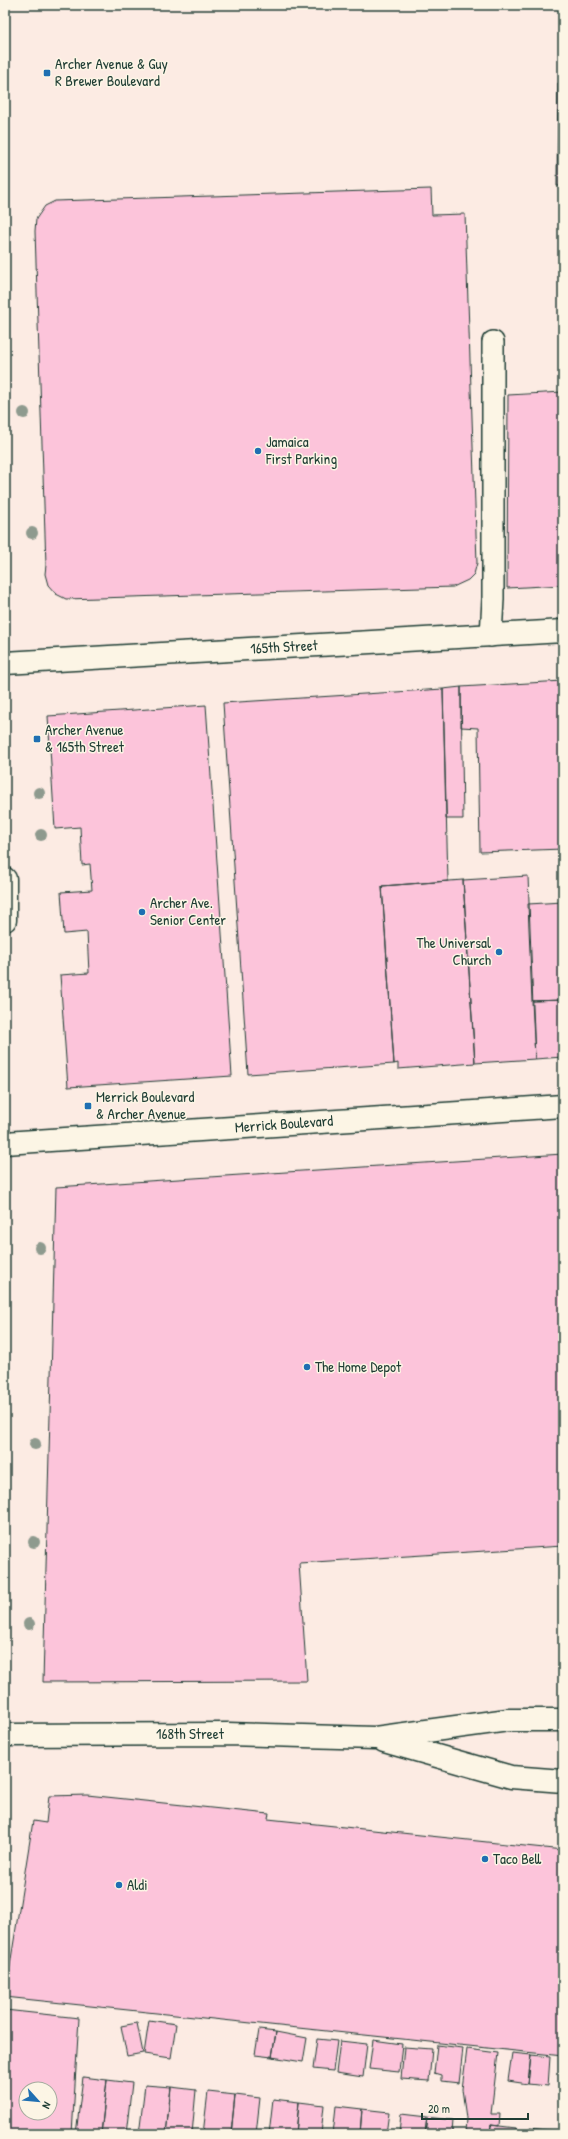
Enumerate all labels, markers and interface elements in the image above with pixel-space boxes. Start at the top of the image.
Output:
place label: Archer Avenue & Guy R Brewer Boulevard [55,53,168,91]
marker: Archer Avenue & Guy R Brewer Boulevard [42,68,52,78]
place label: Jamaica First Parking [265,431,337,469]
marker: Jamaica First Parking [253,446,263,456]
street label: 165th Street [250,634,319,659]
place label: Archer Avenue & 165th Street [45,719,125,757]
marker: Archer Avenue & 165th Street [32,734,42,744]
place label: Archer Ave. Senior Center [150,892,226,930]
marker: Archer Ave. Senior Center [137,907,147,917]
place label: The Universal Church [416,932,491,970]
marker: The Universal Church [494,947,504,957]
place label: Merrick Boulevard & Archer Avenue [96,1086,195,1124]
marker: Merrick Boulevard & Archer Avenue [83,1101,93,1111]
street label: Merrick Boulevard [234,1110,334,1137]
place label: The Home Depot [315,1356,402,1377]
marker: The Home Depot [302,1362,312,1372]
street label: 168th Street [156,1723,225,1744]
place label: Taco Bell [493,1848,542,1869]
marker: Taco Bell [480,1854,490,1864]
place label: Aldi [127,1874,148,1895]
marker: Aldi [114,1880,124,1890]
north arrow [18,2081,58,2121]
scale bar [422,2095,528,2121]
text: N [39,2100,54,2111]
text: 20 m [428,2100,450,2117]

